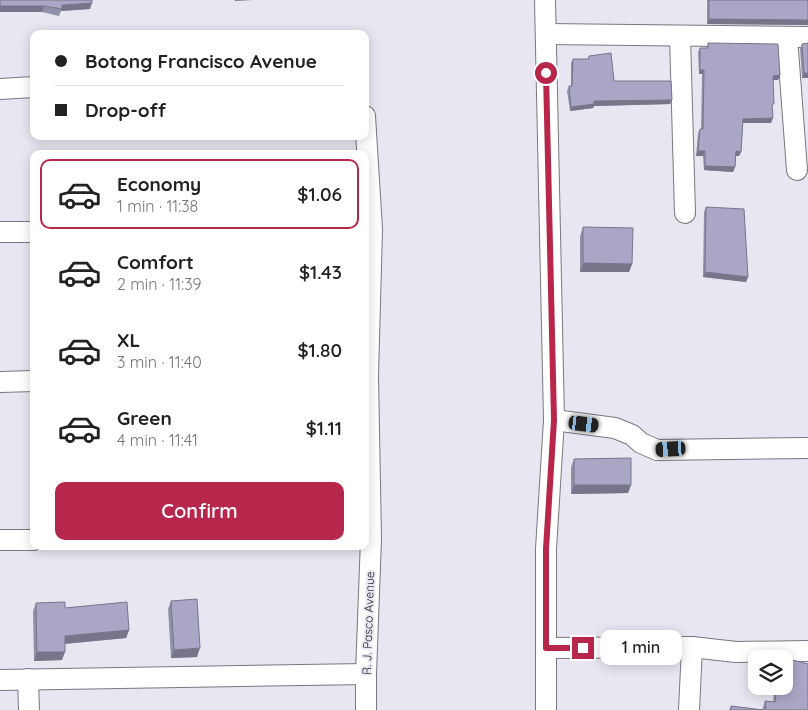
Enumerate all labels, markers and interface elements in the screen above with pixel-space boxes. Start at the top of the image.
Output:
text: Botong Francisco Avenue [85,49,317,73]
route start [535,62,557,84]
text: Drop-off [85,98,166,122]
icon: car [57,172,102,217]
text: Economy [117,172,201,196]
text: $1.06 [297,182,342,206]
text: 1 min · 11:38 [117,196,198,216]
icon: car [57,250,102,295]
text: Comfort [117,250,194,274]
text: $1.43 [299,260,342,284]
text: 2 min · 11:39 [117,274,202,294]
icon: car [57,328,102,373]
text: XL [117,328,140,352]
text: $1.80 [297,338,342,362]
text: 3 min · 11:40 [117,352,202,372]
icon: car [57,406,102,451]
text: Green [117,406,172,430]
car [568,415,599,433]
text: $1.11 [306,416,342,440]
text: 4 min · 11:41 [117,430,198,450]
car [655,441,686,457]
button: Confirm [55,482,344,540]
street label: R. J. Pasco Avenue [359,571,377,675]
callout: 1 min [600,630,683,666]
route end [572,637,594,659]
text: 1 min [622,637,660,657]
map controls [748,650,793,695]
button: layers [748,650,793,695]

